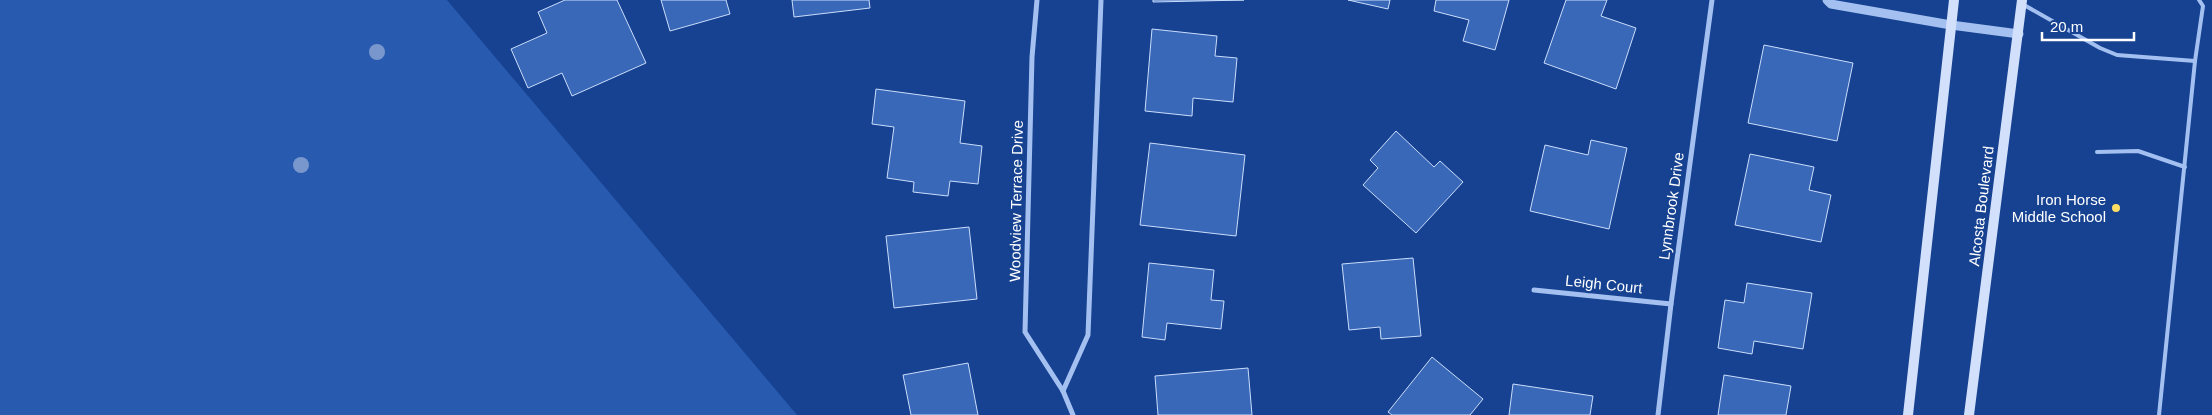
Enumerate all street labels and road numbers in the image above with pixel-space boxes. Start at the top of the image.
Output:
street label: Woodview Terrace Drive [1006,120,1026,282]
street label: Alcosta Boulevard [1965,145,1997,267]
street label: Lynnbrook Drive [1655,151,1687,261]
street label: Leigh Court [1565,271,1644,297]

